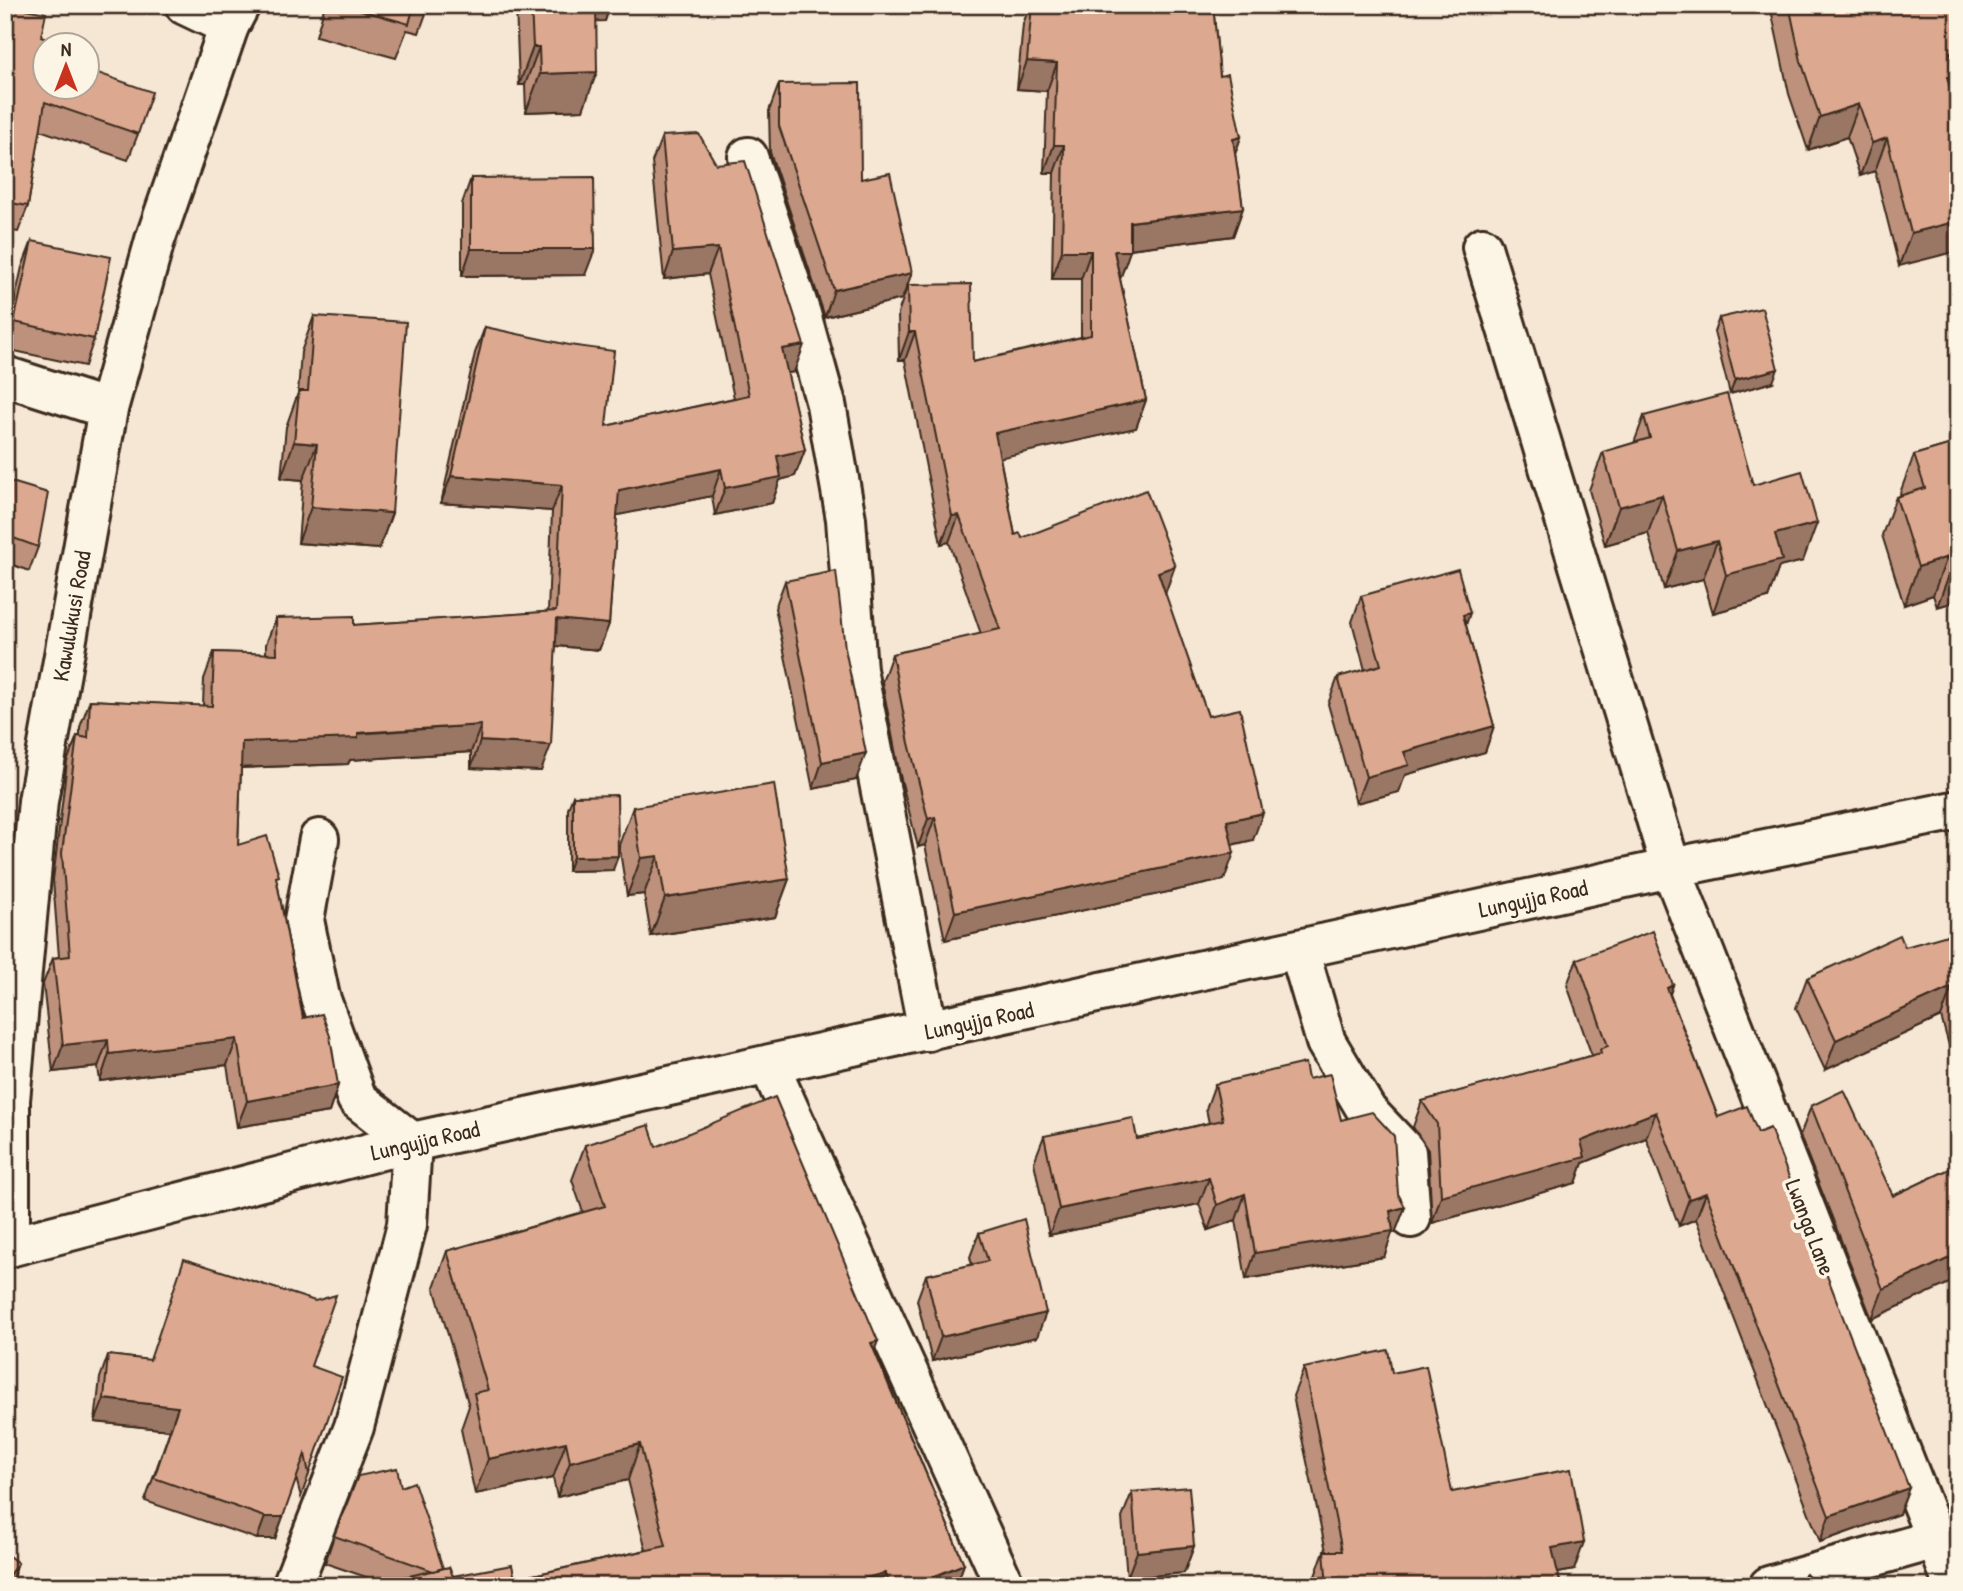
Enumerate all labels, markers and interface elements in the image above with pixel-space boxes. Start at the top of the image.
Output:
north arrow [32,32,102,102]
text: N [61,36,71,62]
street label: Kawulukusi Road [44,548,98,684]
street label: Lungujja Road [1476,871,1590,925]
street label: Lungujja Road [922,993,1036,1047]
street label: Lungujja Road [368,1112,482,1168]
street label: Lwanga Lane [1779,1175,1843,1279]

